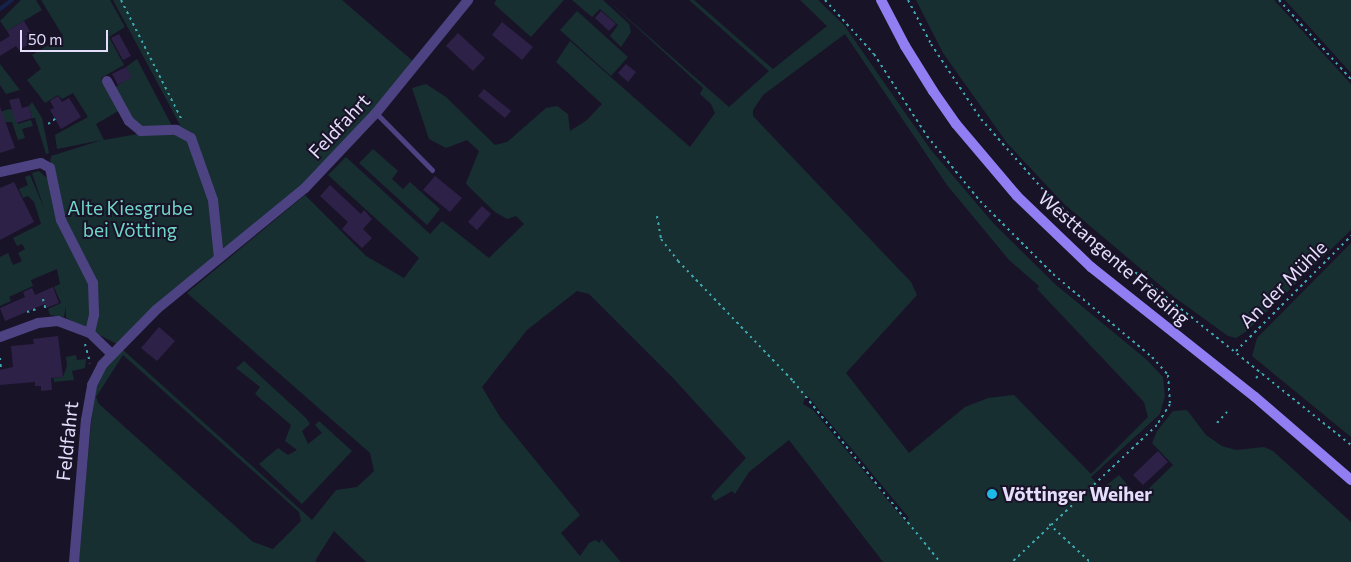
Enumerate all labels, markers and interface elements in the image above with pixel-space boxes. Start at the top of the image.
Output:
scale bar [22,20,110,52]
text: 50 m [28,30,62,48]
street label: Feldfahrt [303,89,375,163]
street label: Westtangente Freising [1034,186,1194,330]
park label: Alte Kiesgrube bei Vötting [67,197,193,241]
street label: An der Mühle [1235,236,1331,332]
street label: Feldfahrt [51,400,83,482]
place label: Vöttinger Weiher [1002,483,1152,505]
marker: Vöttinger Weiher [986,488,998,500]

